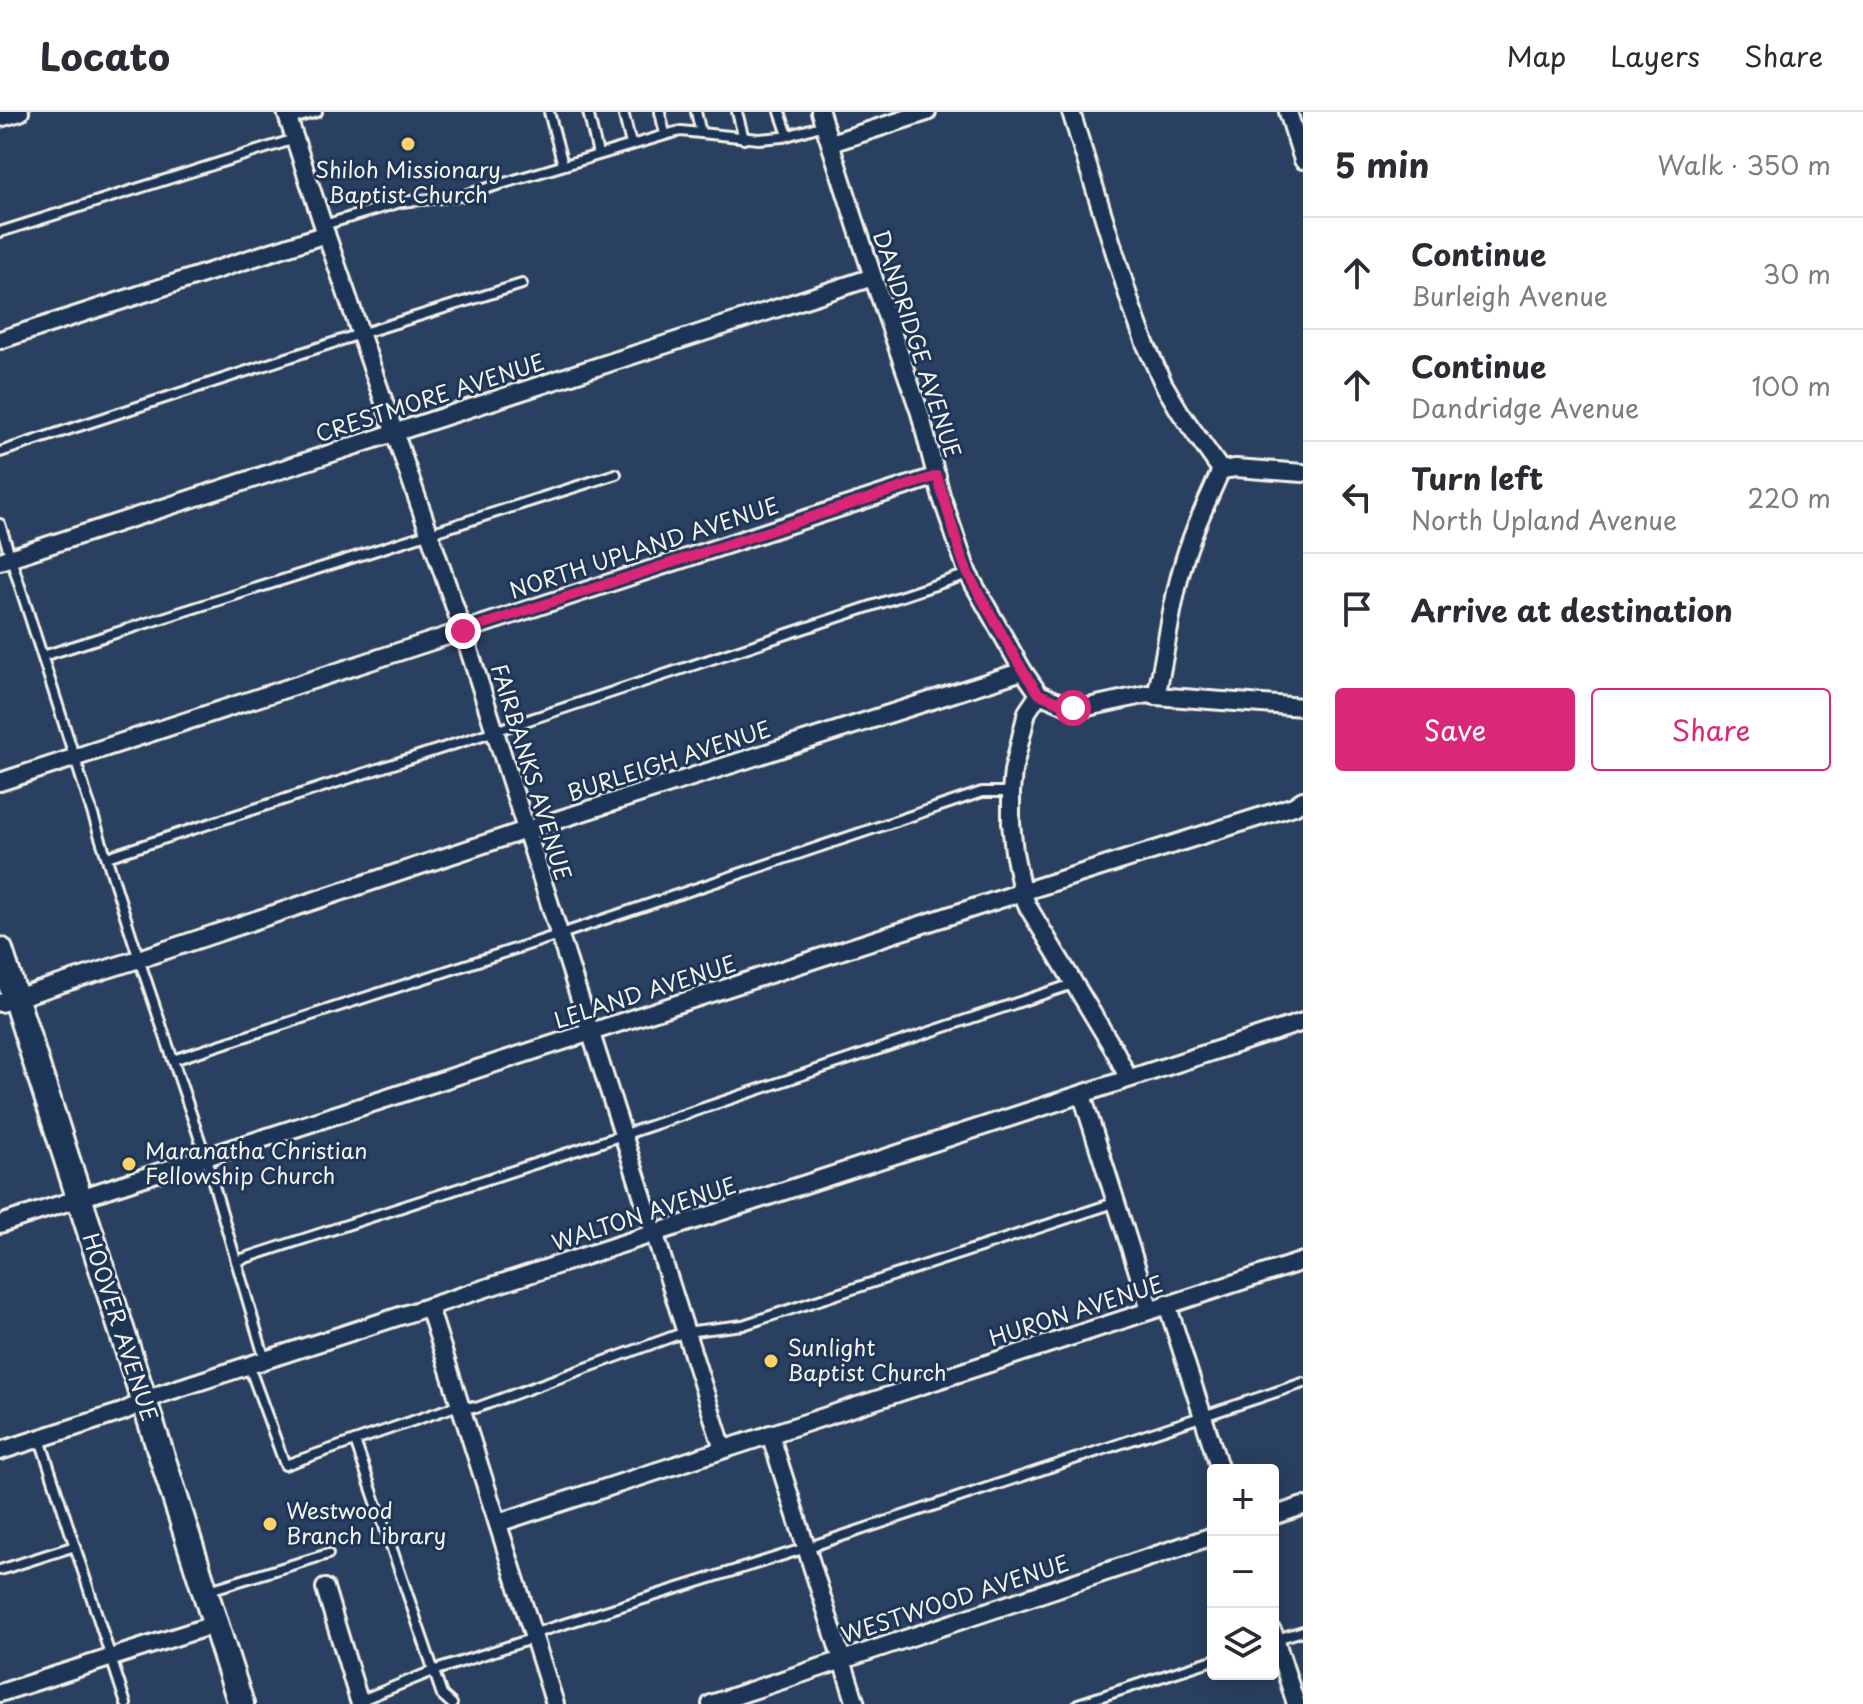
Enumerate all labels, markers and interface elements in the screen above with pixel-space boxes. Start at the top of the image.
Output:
text: Locato [40,27,170,84]
text: Map [1506,34,1566,77]
text: Layers [1610,34,1700,77]
text: Share [1744,34,1823,77]
marker: Shiloh Missionary Baptist Church [399,135,417,153]
text: 5 min [1335,138,1429,190]
text: Walk · 350 m [1658,145,1831,184]
place label: Shiloh Missionary Baptist Church [315,152,501,210]
street label: DANDRIDGE AVENUE [866,225,971,462]
text: Continue [1411,231,1546,276]
icon: ahead [1335,251,1379,295]
text: 30 m [1763,254,1831,293]
text: Burleigh Avenue [1411,276,1608,315]
text: Continue [1411,343,1546,388]
street label: CRESTMORE AVENUE [311,344,548,449]
icon: ahead [1335,363,1379,407]
text: 100 m [1751,366,1831,405]
text: Dandridge Avenue [1411,388,1639,427]
text: Turn left [1411,455,1543,500]
icon: left [1335,475,1379,519]
text: 220 m [1747,478,1831,517]
street label: NORTH UPLAND AVENUE [505,487,782,606]
text: North Upland Avenue [1411,500,1677,539]
icon: arrive [1335,587,1379,631]
text: Arrive at destination [1411,587,1733,632]
route end [445,613,481,649]
street label: FAIRBANKS AVENUE [484,659,581,884]
button: Save [1335,688,1575,771]
button: Share [1591,688,1831,771]
route start [1055,690,1091,726]
street label: BURLEIGH AVENUE [562,711,775,808]
street label: LELAND AVENUE [549,946,740,1036]
place label: Maranatha Christian Fellowship Church [145,1133,367,1191]
marker: Maranatha Christian Fellowship Church [120,1155,138,1173]
street label: WALTON AVENUE [547,1167,740,1258]
street label: HOOVER AVENUE [75,1228,167,1425]
street label: HURON AVENUE [984,1266,1167,1353]
place label: Sunlight Baptist Church [787,1330,946,1388]
marker: Sunlight Baptist Church [762,1352,780,1370]
map controls [1207,1464,1279,1680]
button: + [1207,1464,1279,1536]
place label: Westwood Branch Library [286,1493,446,1551]
marker: Westwood Branch Library [261,1515,279,1533]
button: − [1207,1536,1279,1608]
street label: WESTWOOD AVENUE [836,1545,1073,1650]
button: layers [1207,1608,1279,1680]

